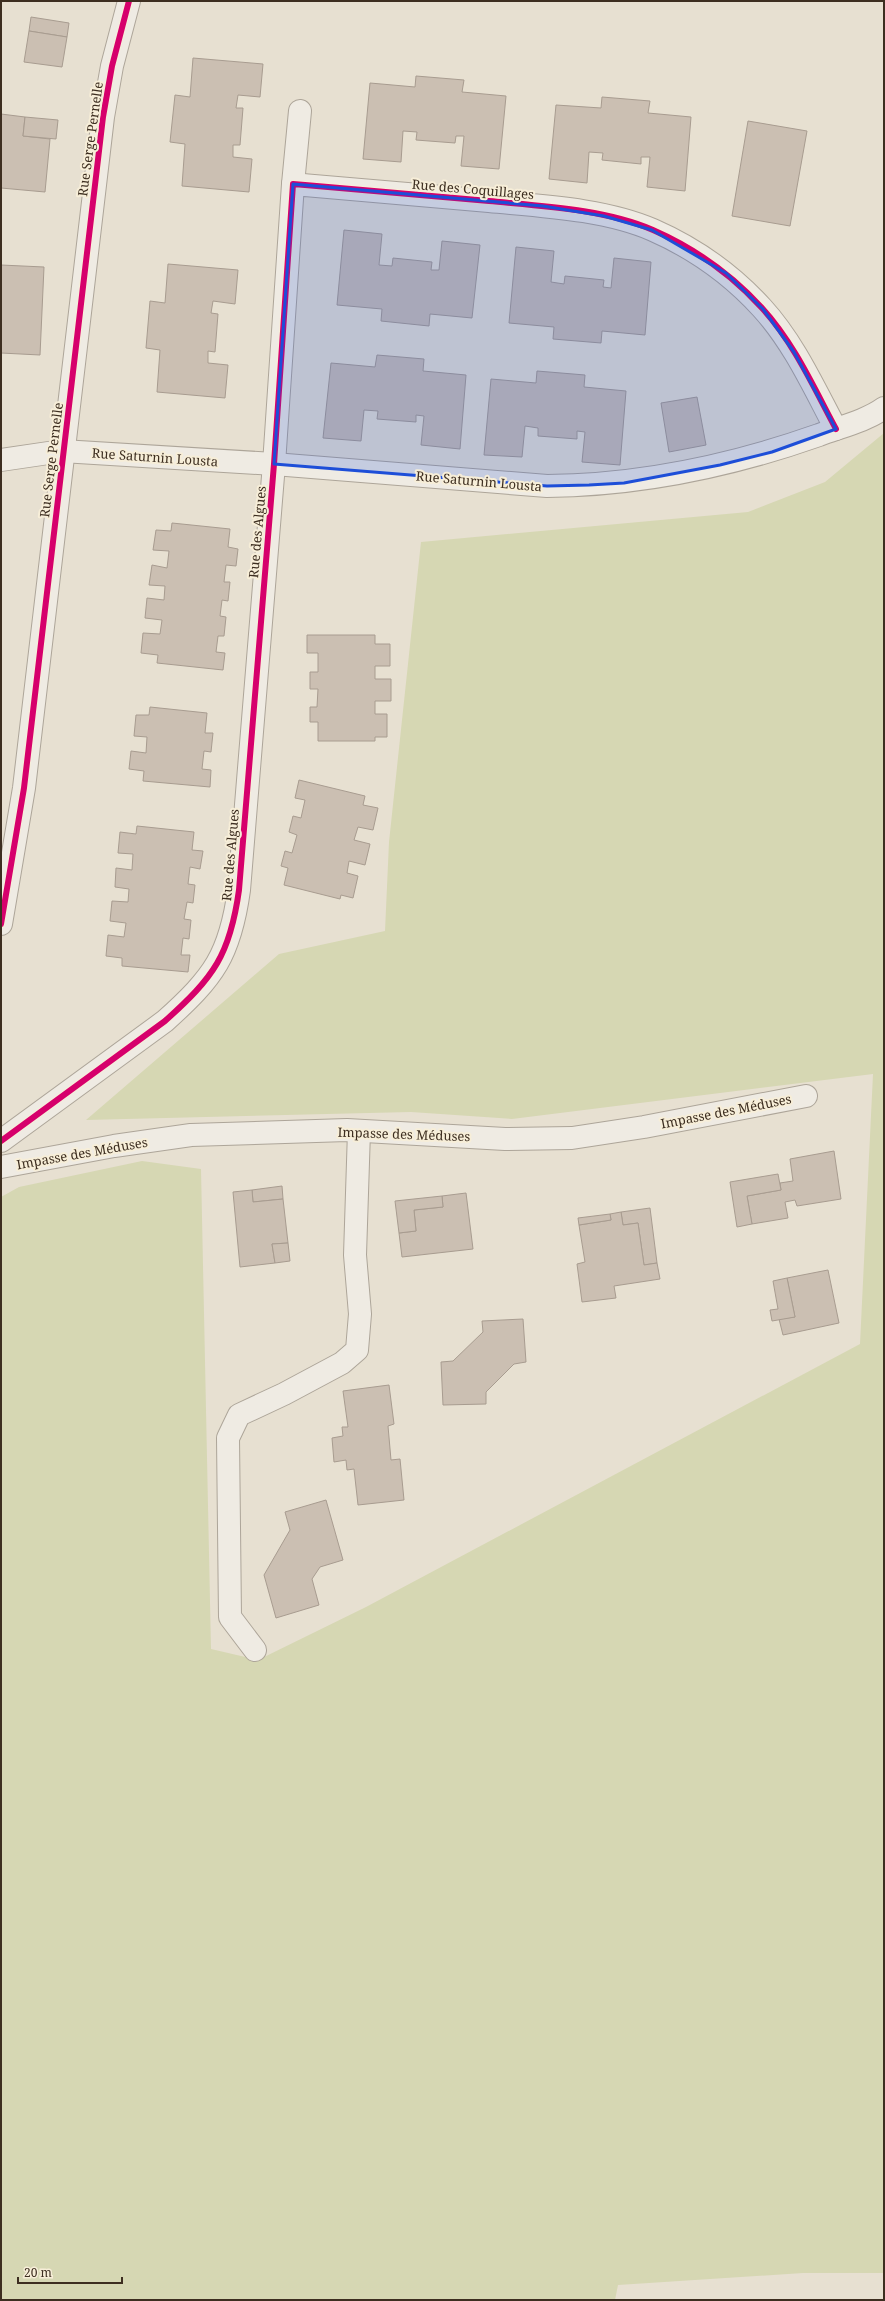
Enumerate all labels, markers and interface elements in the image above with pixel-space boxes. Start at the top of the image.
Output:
street label: Rue Serge Pernelle [73,80,107,198]
street label: Rue des Coquillages [411,175,535,203]
street label: Rue Serge Pernelle [35,401,67,519]
street label: Rue Saturnin Lousta [91,444,219,470]
street label: Rue Saturnin Lousta [415,467,543,495]
street label: Rue des Algues [244,485,270,579]
street label: Rue des Algues [217,808,243,902]
street label: Impasse des Méduses [659,1089,793,1132]
street label: Impasse des Méduses [337,1123,471,1145]
street label: Impasse des Méduses [15,1133,149,1173]
scale bar [18,2259,122,2285]
text: 20 m [24,2264,52,2281]

